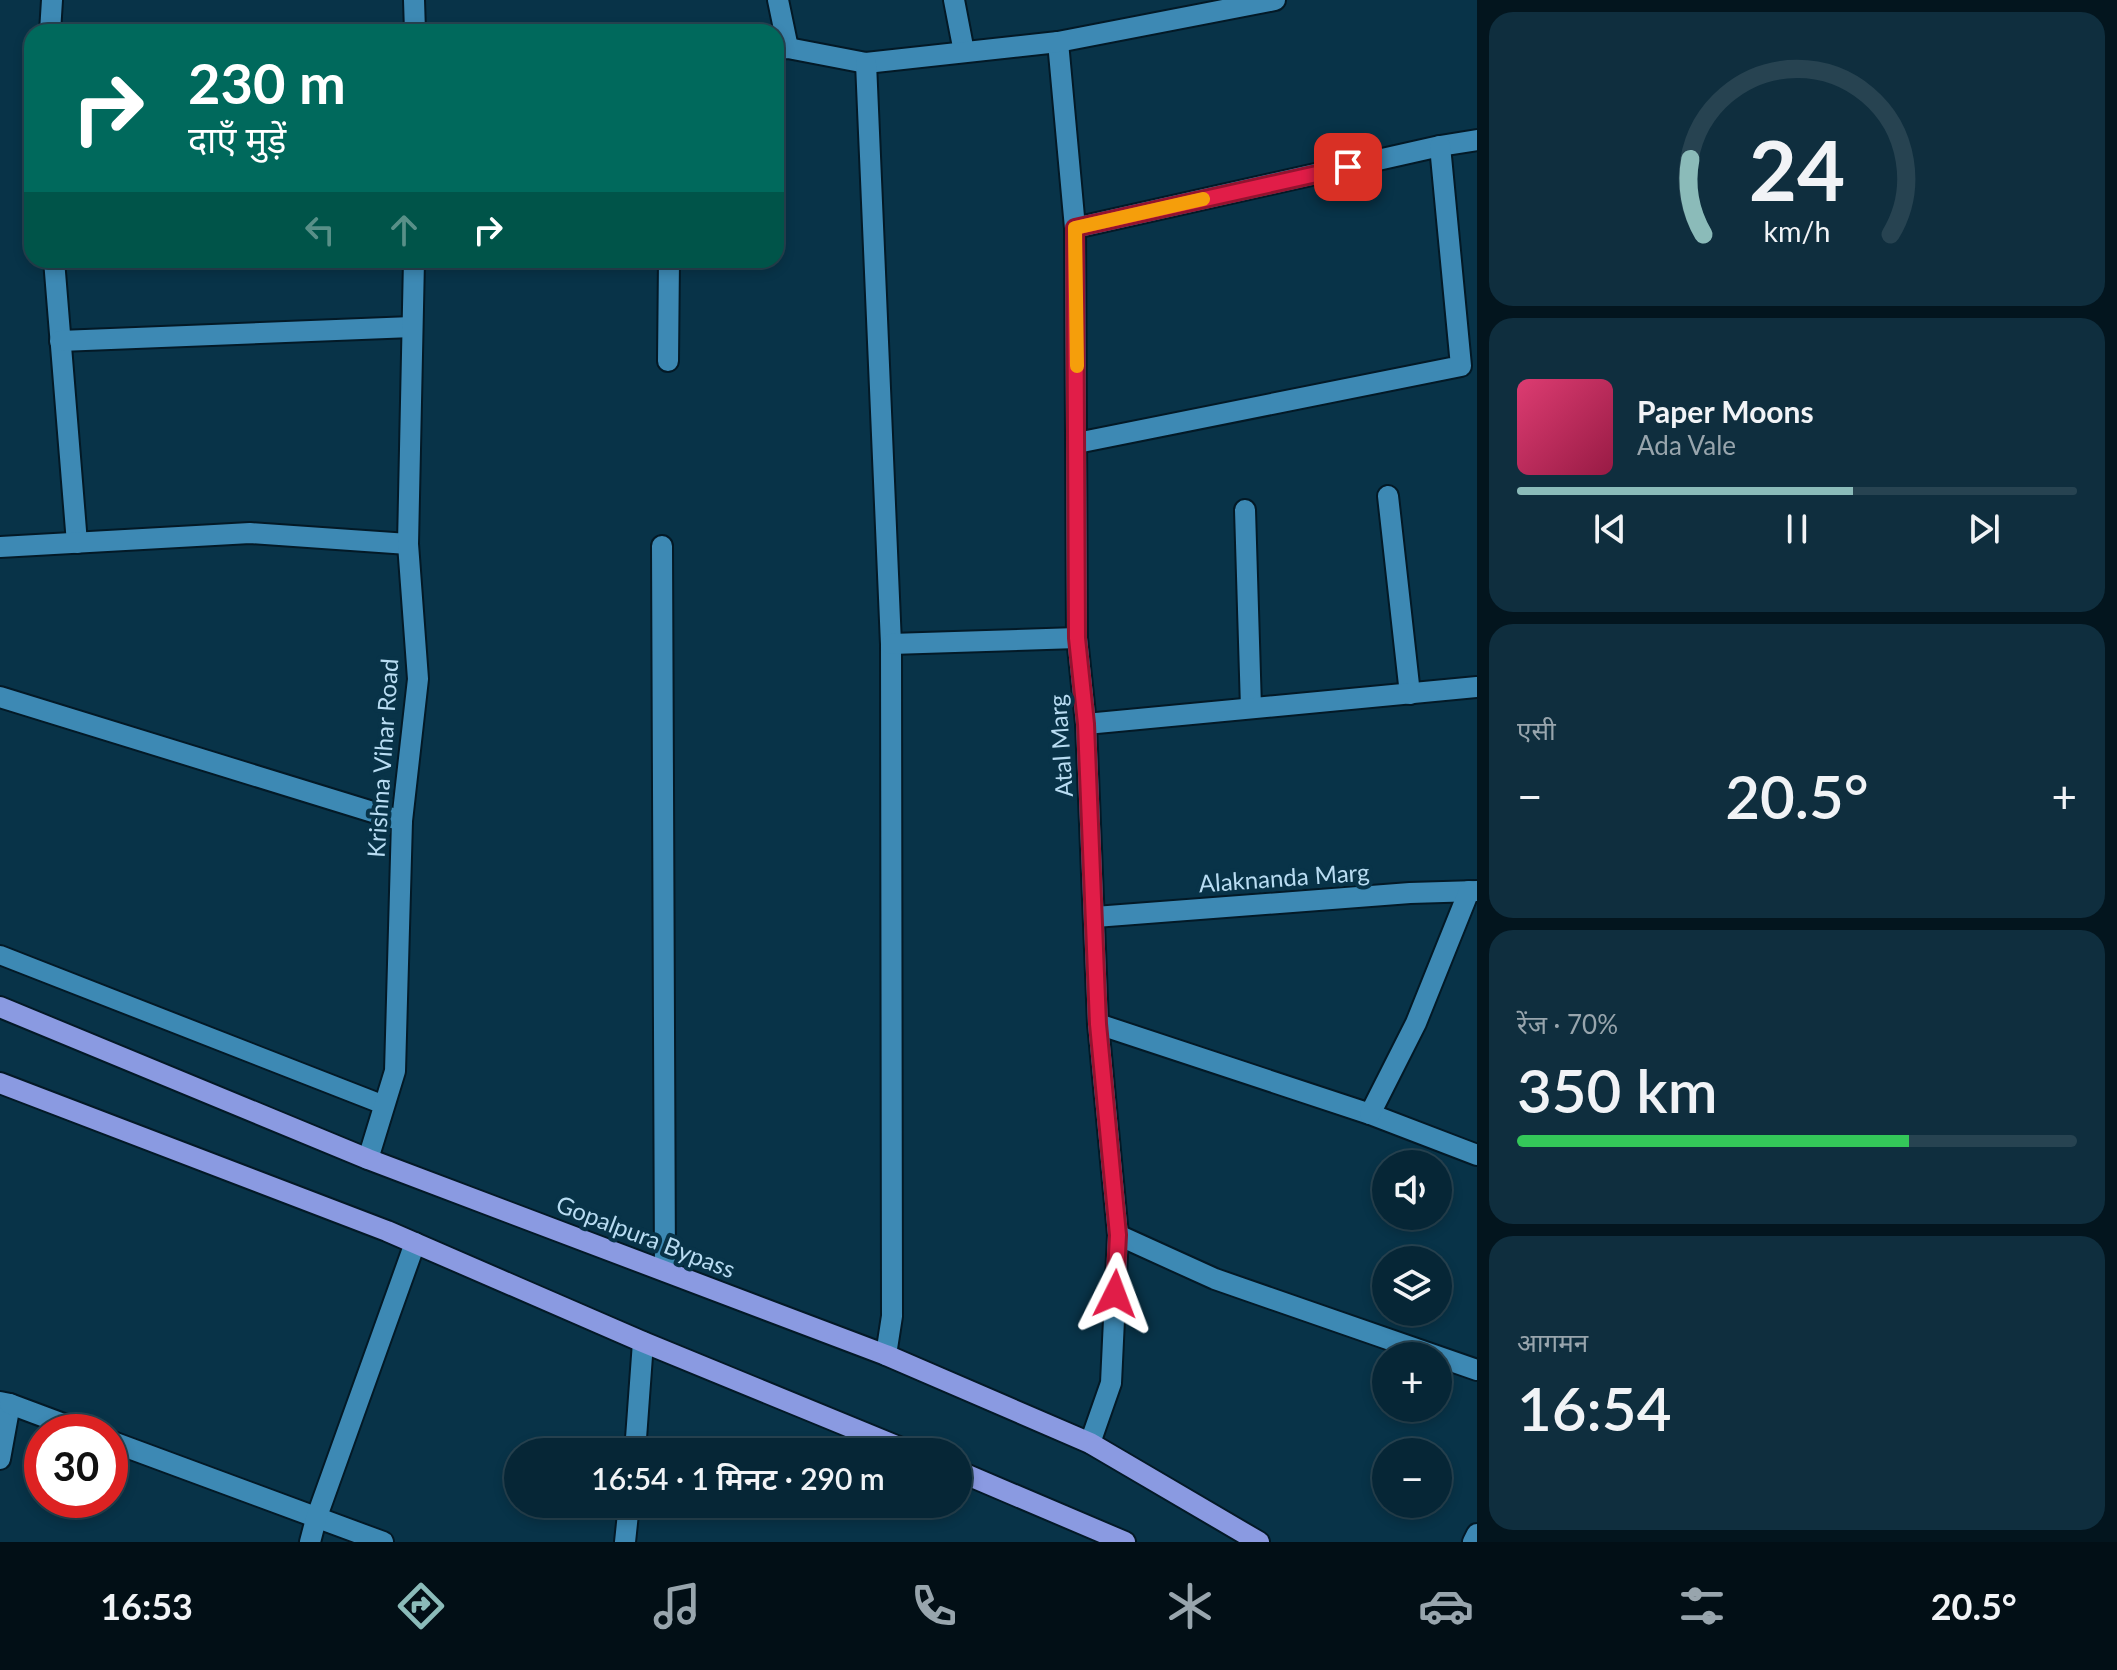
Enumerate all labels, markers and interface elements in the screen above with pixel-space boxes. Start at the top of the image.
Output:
text: 230 m [188,49,346,116]
icon: right [56,56,160,160]
text: दाएँ मुड़ें [188,117,286,161]
text: 24 [1749,119,1845,219]
pin [1314,133,1382,201]
icon: arrive [1326,145,1370,189]
icon: left [298,208,342,252]
icon: ahead [382,208,426,252]
icon: right [466,208,510,252]
text: km/h [1764,214,1830,248]
text: Paper Moons [1637,393,1814,429]
text: Ada Vale [1637,429,1736,461]
icon: previous [1588,507,1632,551]
icon: pause [1775,507,1819,551]
icon: next [1962,507,2006,551]
street label: Krishna Vihar Road [361,657,403,859]
street label: Atal Marg [1042,694,1078,798]
text: एसी [1517,714,1556,746]
text: 20.5° [1725,760,1869,832]
text: − [1517,770,1543,822]
text: + [2051,770,2077,822]
street label: Alaknanda Marg [1198,857,1370,897]
text: रेंज · 70% [1517,1008,1618,1040]
text: 350 km [1517,1054,1718,1126]
map controls [1372,1150,1452,1518]
button: sound [1372,1150,1452,1230]
street label: Gopalpura Bypass [552,1189,740,1283]
button: layers [1372,1246,1452,1326]
position arrow [1073,1252,1157,1336]
text: आगमन [1517,1326,1588,1358]
button: + [1372,1342,1452,1422]
text: 16:54 [1517,1372,1671,1444]
speed limit sign: 30 [24,1414,128,1518]
button: − [1372,1438,1452,1518]
text: 16:54 · 1 मिनट · 290 m [591,1460,885,1496]
icon: directions [393,1578,449,1634]
icon: music [649,1578,705,1634]
icon: phone [906,1578,962,1634]
icon: climate [1162,1578,1218,1634]
icon: car [1418,1578,1474,1634]
icon: filters [1674,1578,1730,1634]
text: 16:53 [100,1584,193,1628]
text: 20.5° [1931,1584,2017,1628]

